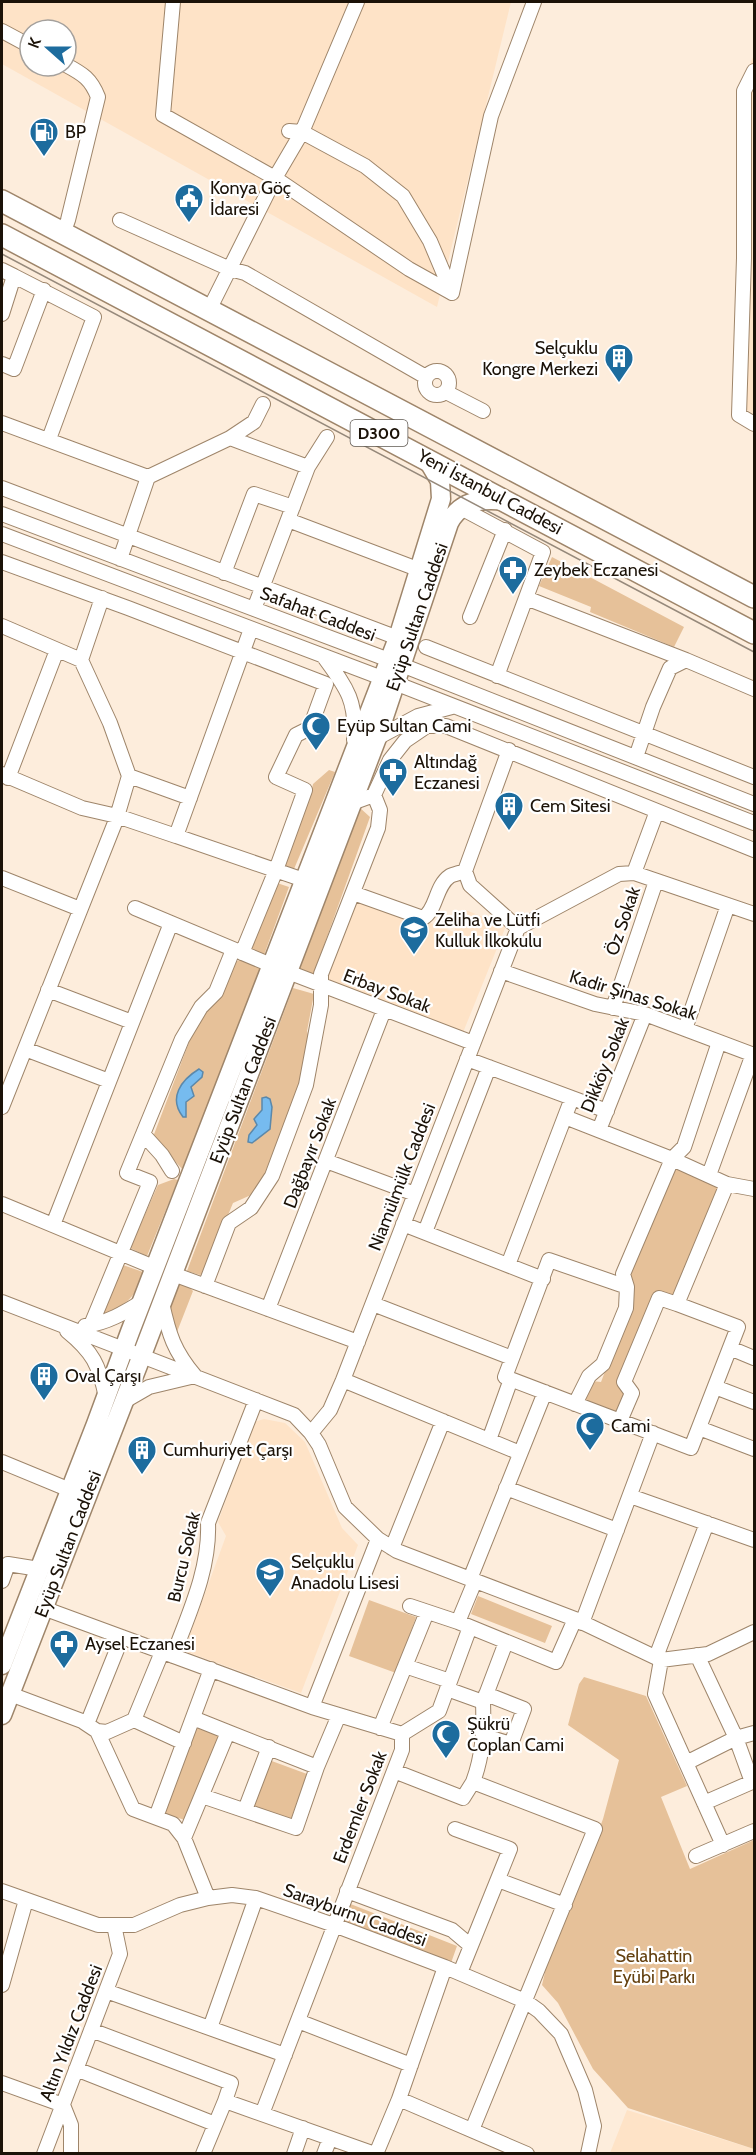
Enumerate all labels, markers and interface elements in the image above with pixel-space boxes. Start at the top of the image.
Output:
north arrow [18,18,78,78]
text: K [24,35,45,51]
fuel station icon: BP [28,116,60,158]
place label: BP [65,121,86,143]
place label: Konya Göç İdaresi [210,177,291,220]
public building icon: Konya Göç İdaresi [173,182,205,224]
place label: Selçuklu Kongre Merkezi [482,337,598,380]
building icon: Selçuklu Kongre Merkezi [603,342,635,384]
road number: D300 [350,420,407,446]
street label: Yeni İstanbul Caddesi [413,444,566,539]
street label: Eyüp Sultan Caddesi [381,540,453,694]
pharmacy icon: Zeybek Eczanesi [497,554,529,596]
place label: Zeybek Eczanesi [534,559,658,581]
street label: Safahat Caddesi [257,582,379,646]
mosque icon: Eyüp Sultan Cami [300,710,332,752]
place label: Eyüp Sultan Cami [337,715,471,737]
place label: Altındağ Eczanesi [414,751,480,794]
pharmacy icon: Altındağ Eczanesi [377,756,409,798]
building icon: Cem Sitesi [493,790,525,832]
place label: Cem Sitesi [530,795,611,817]
street label: Öz Sokak [601,883,645,958]
place label: Zeliha ve Lütfi Kulluk İlkokulu [435,909,542,952]
school or university icon: Zeliha ve Lütfi Kulluk İlkokulu [398,914,430,956]
street label: Erbay Sokak [340,964,435,1018]
street label: Kadir Şinas Sokak [567,965,700,1025]
street label: Dikköy Sokak [576,1013,634,1116]
street label: Eyüp Sultan Caddesi [205,1014,281,1166]
street label: Dağbayır Sokak [279,1094,341,1211]
street label: Niamülmülk Caddesi [364,1100,440,1254]
building icon: Oval Çarşı [28,1360,60,1402]
place label: Oval Çarşı [65,1365,141,1387]
mosque icon: Cami [574,1410,606,1452]
place label: Cami [611,1415,650,1437]
building icon: Cumhuriyet Çarşı [126,1434,158,1476]
place label: Cumhuriyet Çarşı [163,1439,293,1461]
street label: Eyüp Sultan Caddesi [30,1468,106,1620]
street label: Burcu Sokak [163,1509,205,1604]
place label: Selçuklu Anadolu Lisesi [291,1551,399,1594]
school or university icon: Selçuklu Anadolu Lisesi [254,1556,286,1598]
pharmacy icon: Aysel Eczanesi [48,1628,80,1670]
place label: Aysel Eczanesi [85,1633,195,1655]
place label: Şükrü Coplan Cami [467,1713,564,1756]
mosque icon: Şükrü Coplan Cami [430,1718,462,1760]
street label: Erdemler Sokak [329,1747,392,1866]
street label: Sarayburnu Caddesi [280,1879,430,1951]
park label: Selahattin Eyübi Parkı [613,1945,695,1988]
street label: Altın Yıldız Caddesi [35,1962,107,2104]

